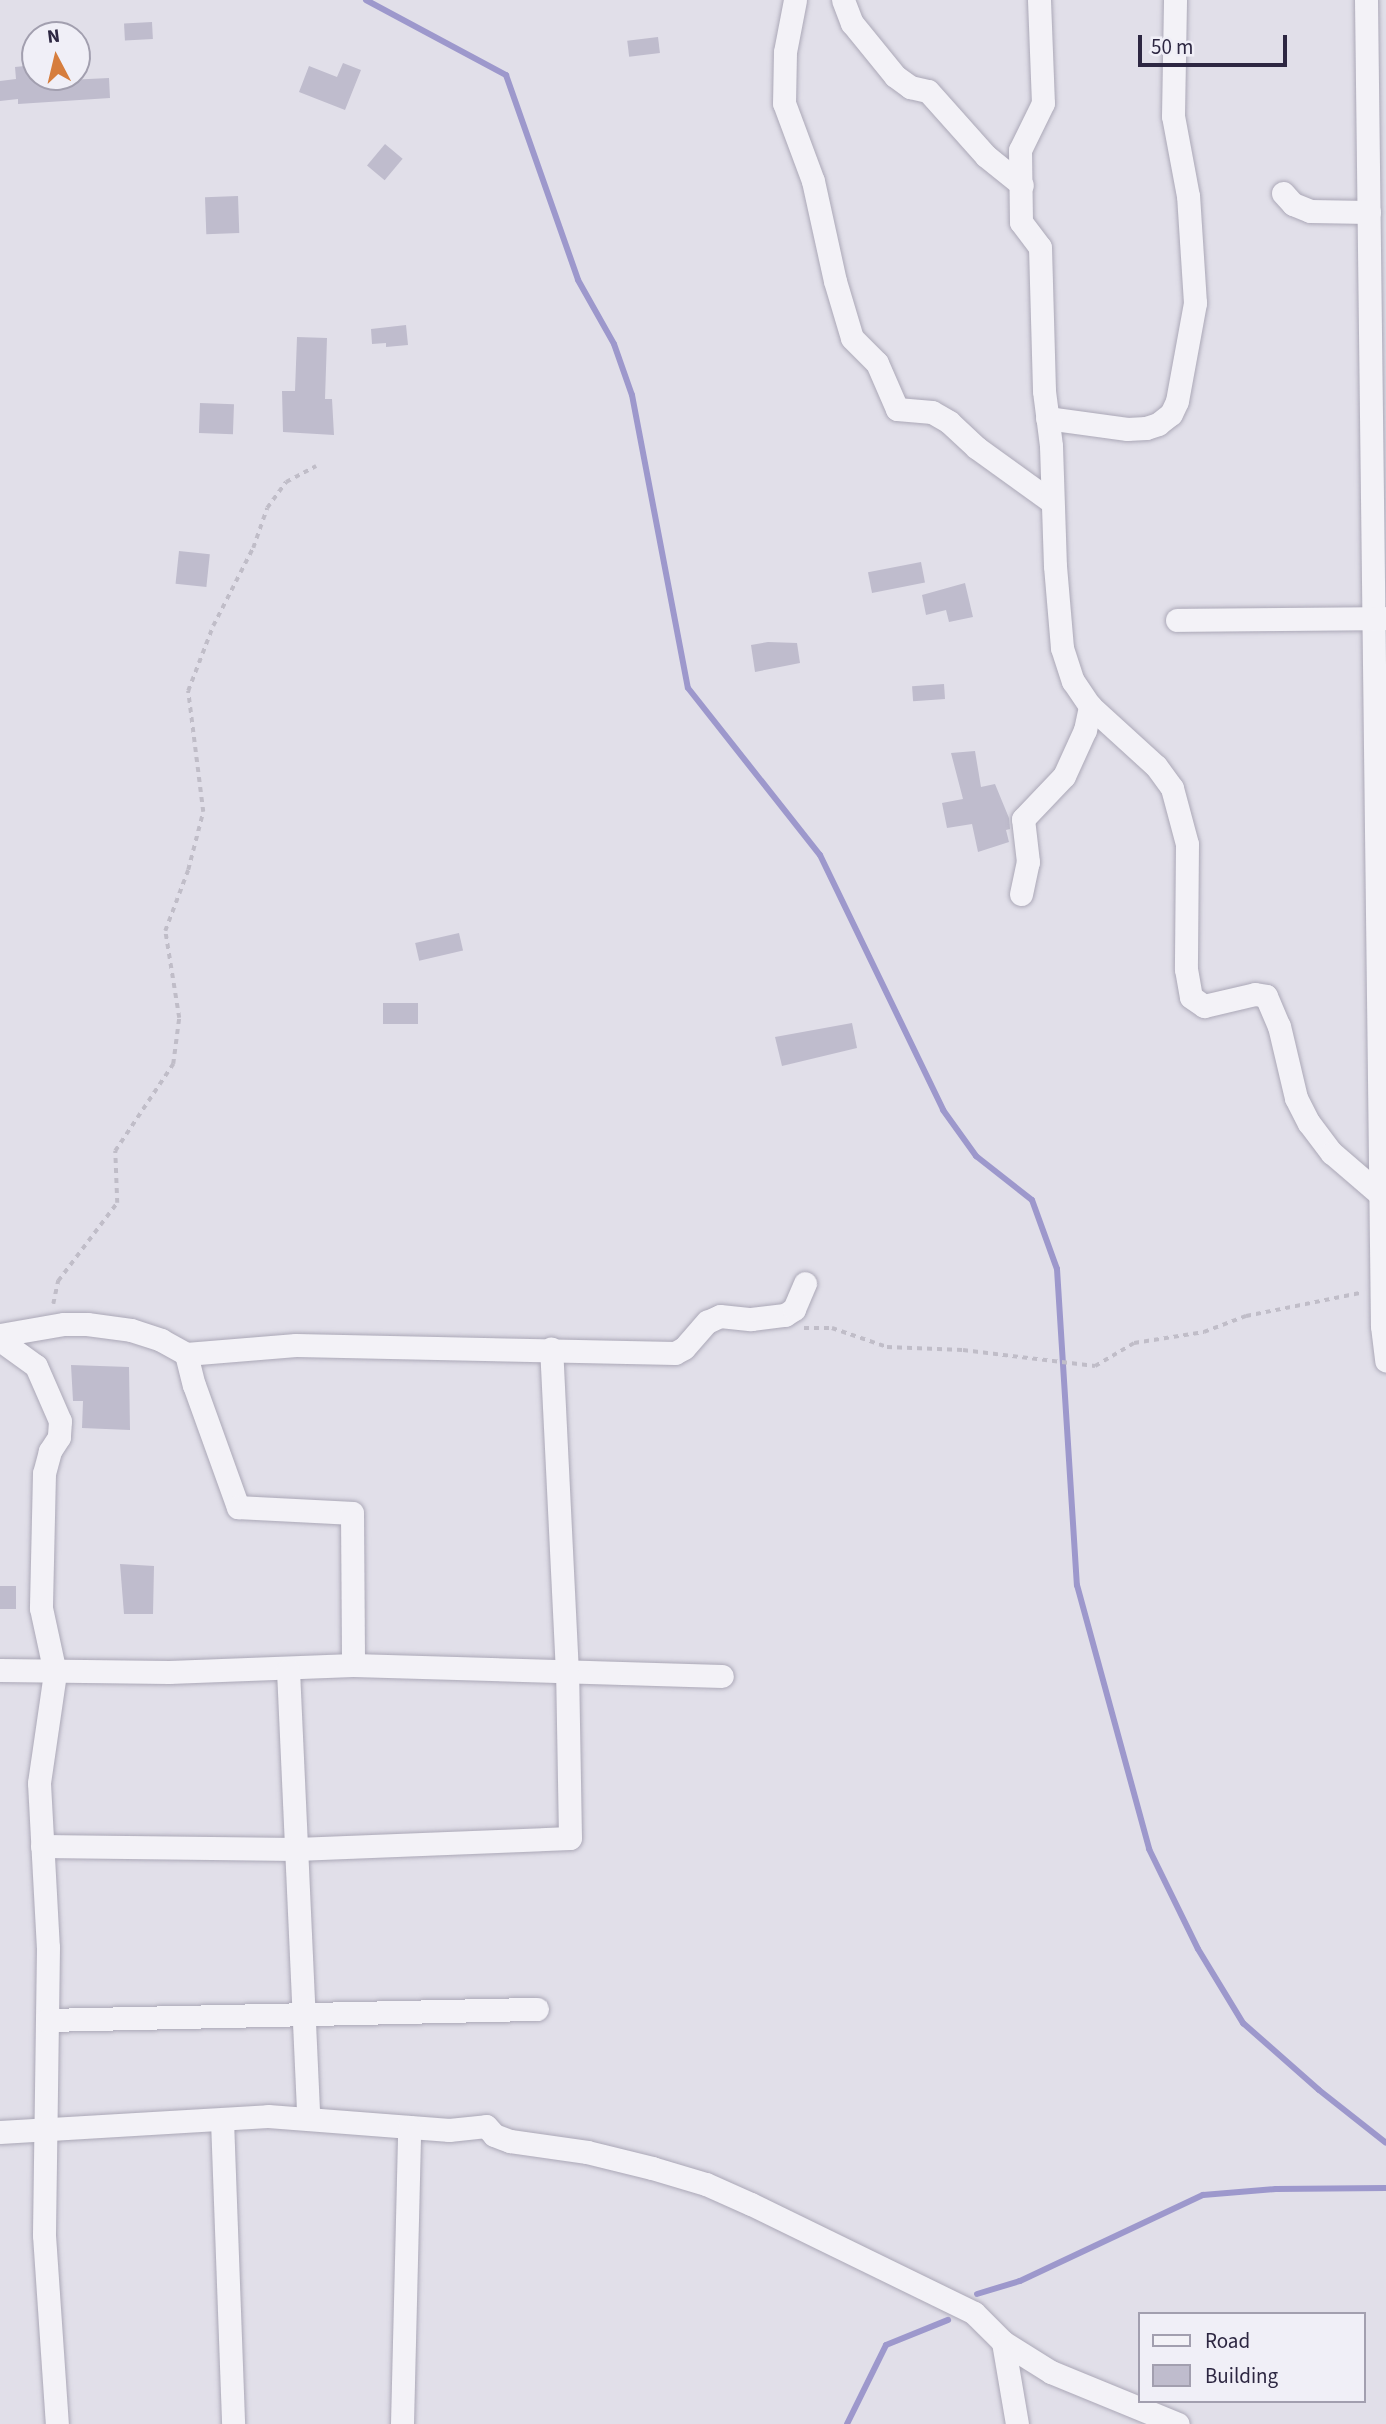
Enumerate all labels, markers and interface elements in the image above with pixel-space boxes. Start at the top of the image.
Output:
north arrow [21,21,91,91]
scale bar [1141,21,1290,65]
text: N [46,22,62,51]
text: 50 m [1151,32,1193,62]
legend [1138,2312,1365,2403]
text: Road [1205,2326,1250,2356]
text: Building [1205,2361,1278,2391]

